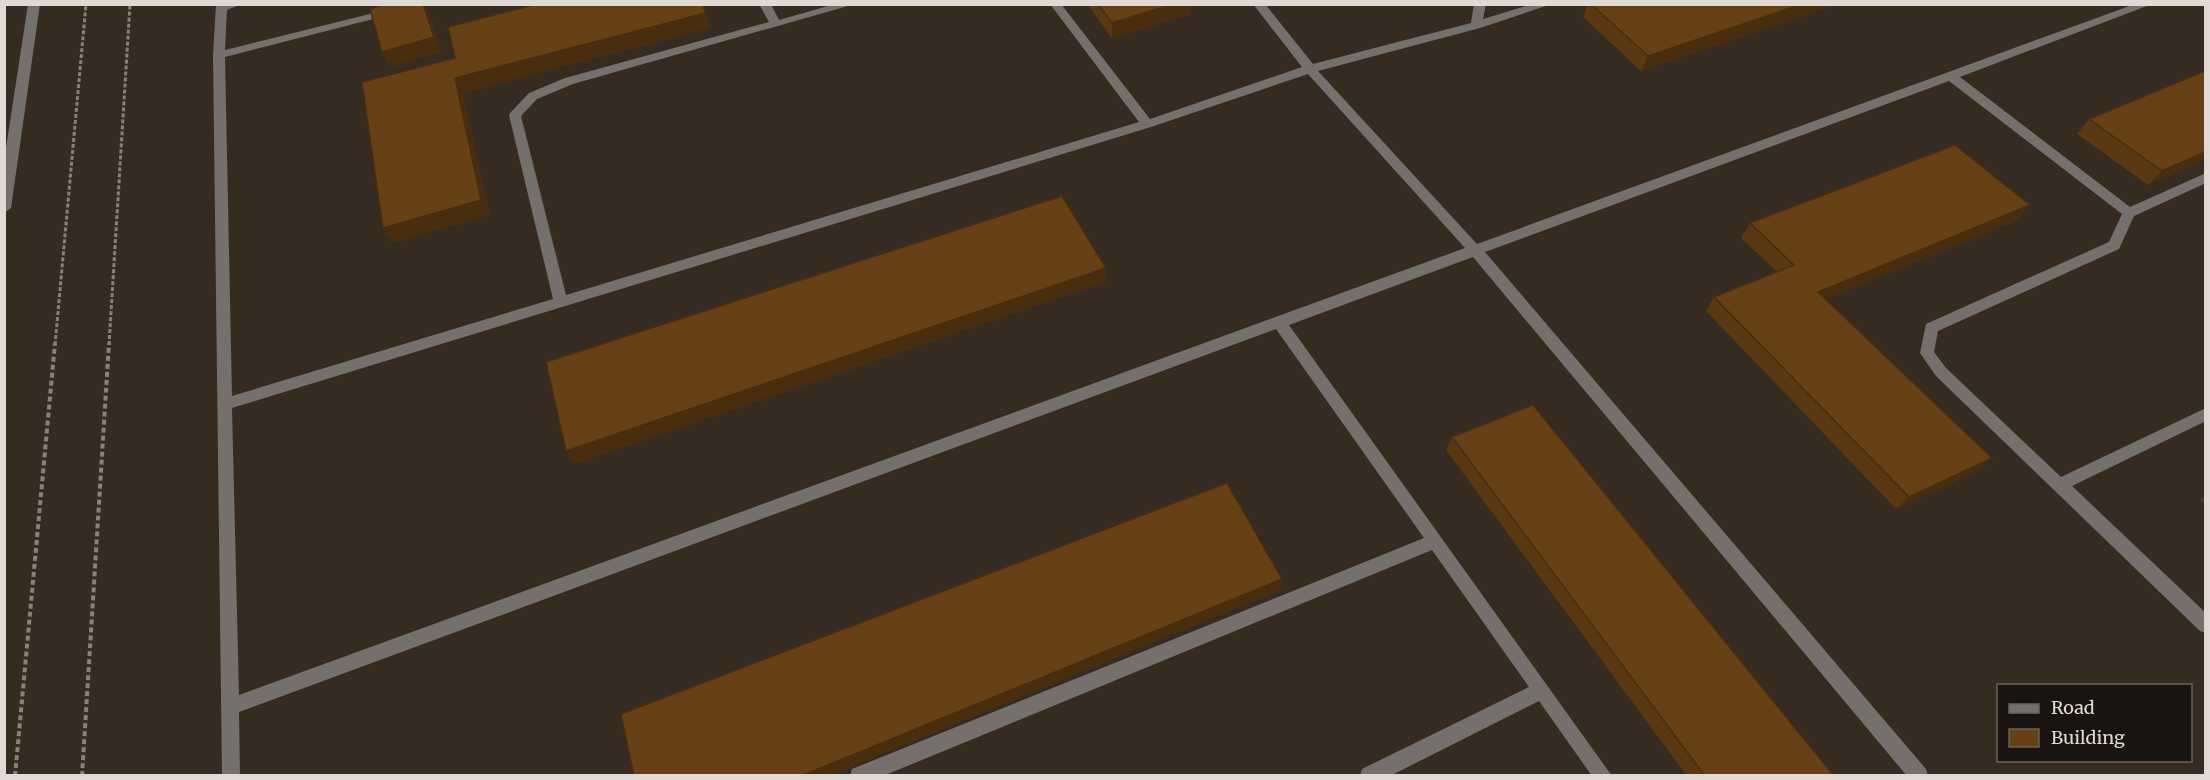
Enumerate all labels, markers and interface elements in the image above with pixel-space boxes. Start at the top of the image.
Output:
legend [1997,684,2192,762]
text: Road [2051,696,2095,719]
text: Building [2051,726,2125,749]

